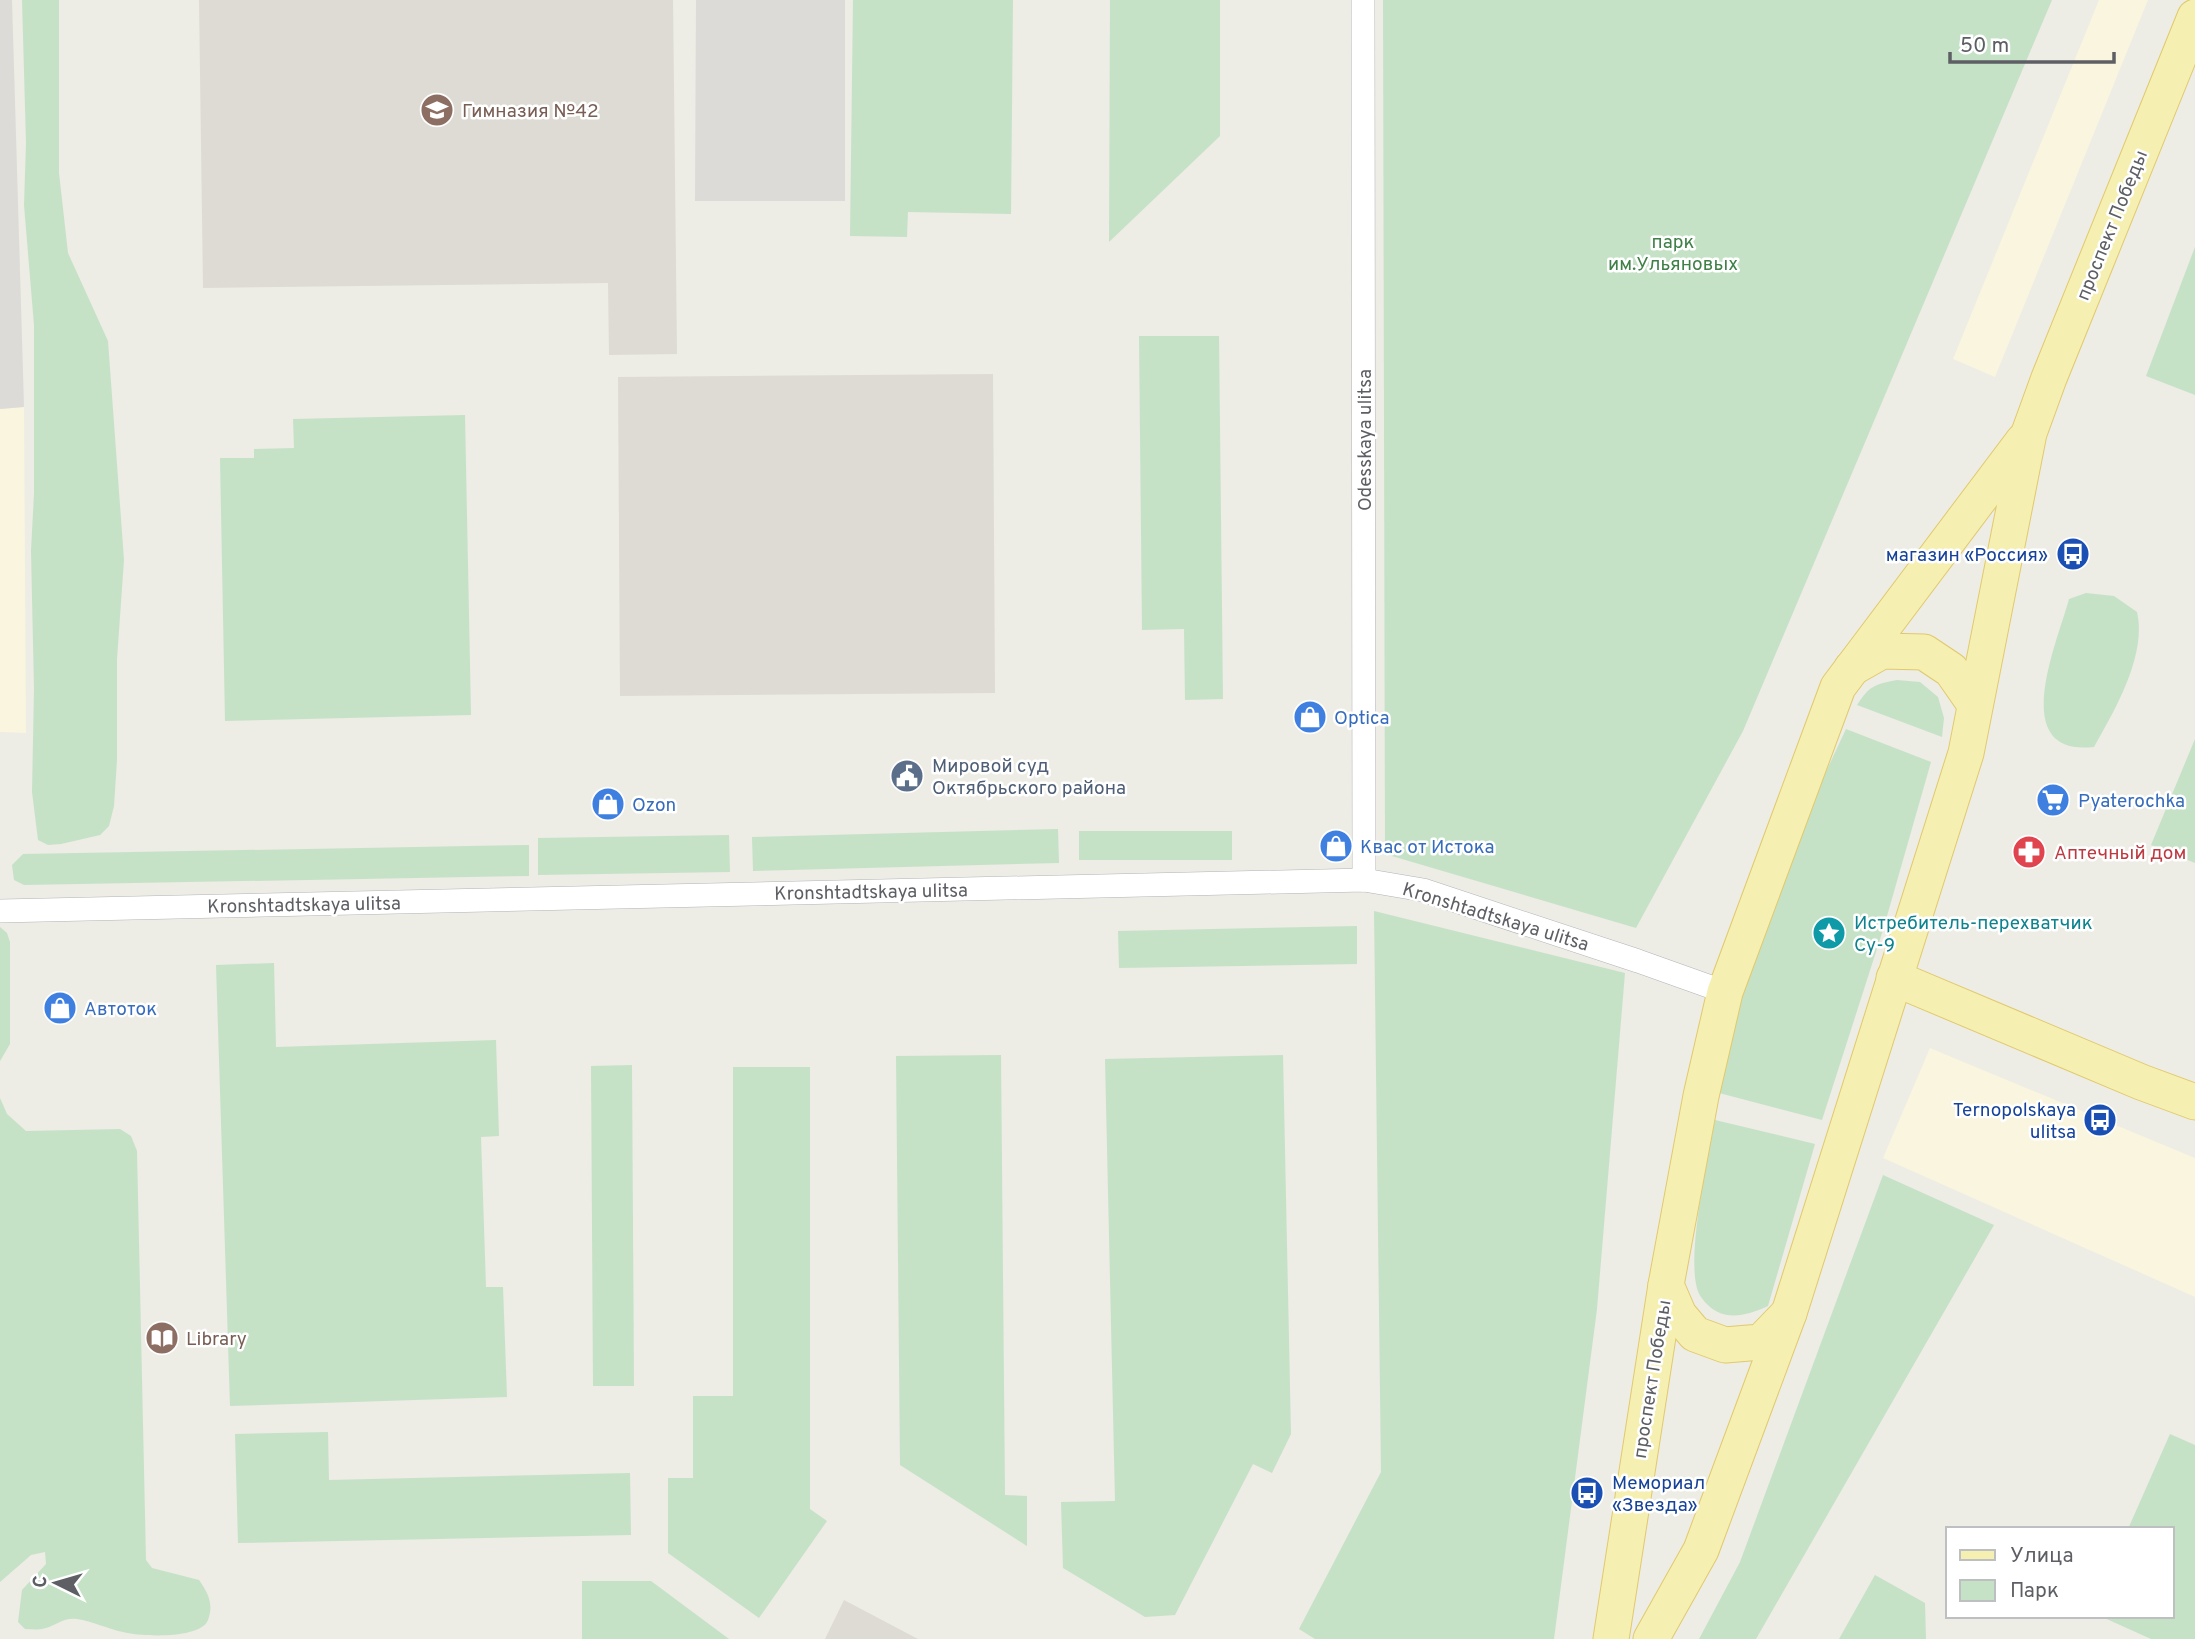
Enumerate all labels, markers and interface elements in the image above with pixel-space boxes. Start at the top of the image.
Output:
scale bar [1950,21,2114,65]
text: 50 m [1960,33,2009,60]
school or university icon: Гимназия №42 [418,91,456,129]
place label: Гимназия №42 [462,100,599,124]
street label: проспект Победы [2072,147,2154,304]
park label: парк им.Ульяновых [1608,231,1738,277]
street label: Odesskaya ulitsa [1354,369,1378,511]
bus stop icon: магазин «Россия» [2054,535,2092,573]
place label: магазин «Россия» [1886,544,2048,568]
shop icon: Optica [1291,698,1329,736]
place label: Optica [1334,707,1389,731]
place label: Мировой суд Октябрьского района [932,755,1126,801]
public building icon: Мировой суд Октябрьского района [888,757,926,795]
supermarket icon: Pyaterochka [2034,781,2072,819]
shop icon: Ozon [589,785,627,823]
place label: Pyaterochka [2078,790,2185,814]
place label: Ozon [632,794,676,818]
shop icon: Квас от Истока [1317,827,1355,865]
pharmacy icon: Аптечный дом [2010,833,2048,871]
place label: Квас от Истока [1360,836,1494,860]
place label: Аптечный дом [2054,842,2186,866]
street label: Kronshtadtskaya ulitsa [1399,878,1592,958]
street label: Kronshtadtskaya ulitsa [774,879,968,907]
street label: Kronshtadtskaya ulitsa [207,892,401,920]
place label: Истребитель-перехватчик Су-9 [1854,912,2093,958]
place icon: Истребитель-перехватчик Су-9 [1810,914,1848,952]
shop icon: Автоток [41,989,79,1027]
place label: Автоток [84,998,157,1022]
place label: Ternopolskaya ulitsa [1953,1099,2076,1145]
bus stop icon: Ternopolskaya ulitsa [2081,1101,2119,1139]
street label: проспект Победы [1629,1298,1677,1460]
library icon: Library [143,1319,181,1357]
place label: Library [186,1328,247,1352]
place label: Мемориал «Звезда» [1612,1472,1705,1518]
bus stop icon: Мемориал «Звезда» [1568,1474,1606,1512]
legend [1946,1527,2174,1618]
text: Улица [2010,1543,2074,1570]
north arrow [21,1548,91,1618]
text: С [29,1575,54,1589]
text: Парк [2010,1578,2059,1605]

